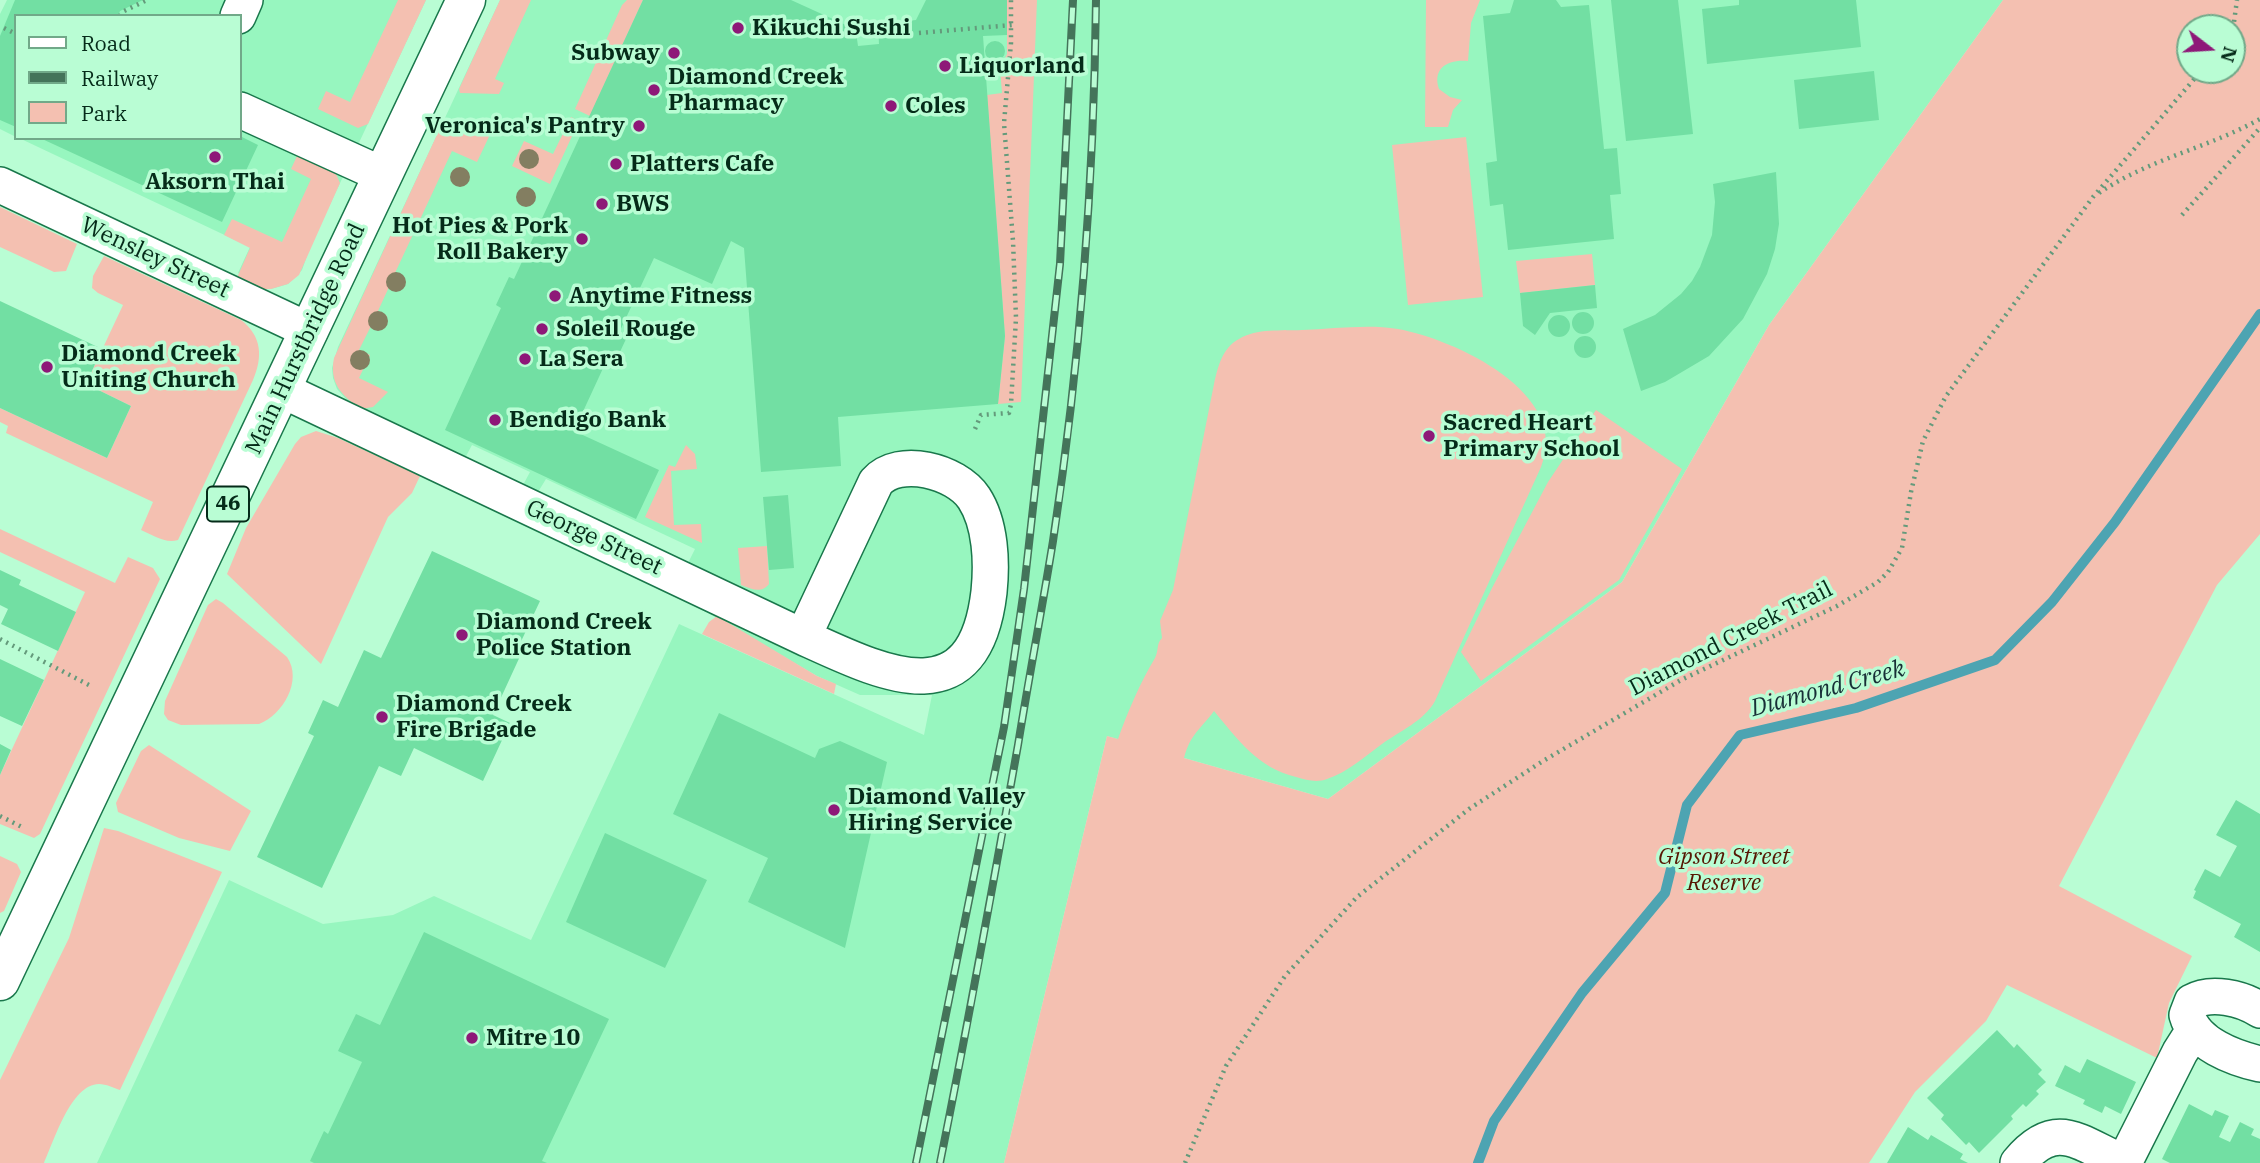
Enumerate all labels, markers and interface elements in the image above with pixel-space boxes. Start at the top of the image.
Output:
legend [14,14,242,140]
place label: Kikuchi Sushi [752,14,910,42]
north arrow [2176,14,2246,84]
marker: Kikuchi Sushi [730,20,746,36]
text: Road [81,29,131,57]
place label: Subway [571,39,660,67]
text: N [2215,44,2243,65]
marker: Subway [666,45,682,61]
place label: Liquorland [959,52,1085,80]
marker: Liquorland [937,58,953,74]
place label: Diamond Creek Pharmacy [668,63,844,117]
text: Railway [81,64,158,92]
marker: Diamond Creek Pharmacy [646,82,662,98]
place label: Coles [905,92,966,120]
marker: Coles [883,98,899,114]
text: Park [81,99,127,127]
place label: Veronica's Pantry [425,112,625,140]
marker: Veronica's Pantry [631,118,647,134]
marker: Aksorn Thai [207,149,223,165]
place label: Platters Cafe [630,150,774,178]
marker: Platters Cafe [608,156,624,172]
place label: Aksorn Thai [145,168,285,196]
place label: BWS [616,190,670,218]
marker: BWS [594,196,610,212]
street label: Wensley Street [76,212,234,304]
place label: Hot Pies & Pork Roll Bakery [392,212,568,266]
street label: Main Hurstbridge Road [240,219,372,459]
marker: Hot Pies & Pork Roll Bakery [574,231,590,247]
place label: Anytime Fitness [569,282,752,310]
marker: Anytime Fitness [547,288,563,304]
place label: Soleil Rouge [556,315,695,343]
marker: Soleil Rouge [534,321,550,337]
place label: Diamond Creek Uniting Church [61,340,237,394]
place label: La Sera [539,345,624,373]
marker: La Sera [517,351,533,367]
marker: Diamond Creek Uniting Church [39,359,55,375]
place label: Bendigo Bank [509,406,666,434]
place label: Sacred Heart Primary School [1443,409,1620,463]
marker: Bendigo Bank [487,412,503,428]
marker: Sacred Heart Primary School [1421,428,1437,444]
road number: 46 [207,486,249,522]
street label: George Street [522,494,666,582]
street label: Diamond Creek Trail [1625,576,1837,702]
place label: Diamond Creek Police Station [476,608,652,662]
marker: Diamond Creek Police Station [454,627,470,643]
water label: Diamond Creek [1748,655,1908,723]
place label: Diamond Creek Fire Brigade [396,690,572,744]
marker: Diamond Creek Fire Brigade [374,709,390,725]
place label: Diamond Valley Hiring Service [848,783,1025,837]
marker: Diamond Valley Hiring Service [826,802,842,818]
park label: Gipson Street Reserve [1658,843,1790,897]
place label: Mitre 10 [486,1024,580,1052]
marker: Mitre 10 [464,1030,480,1046]

